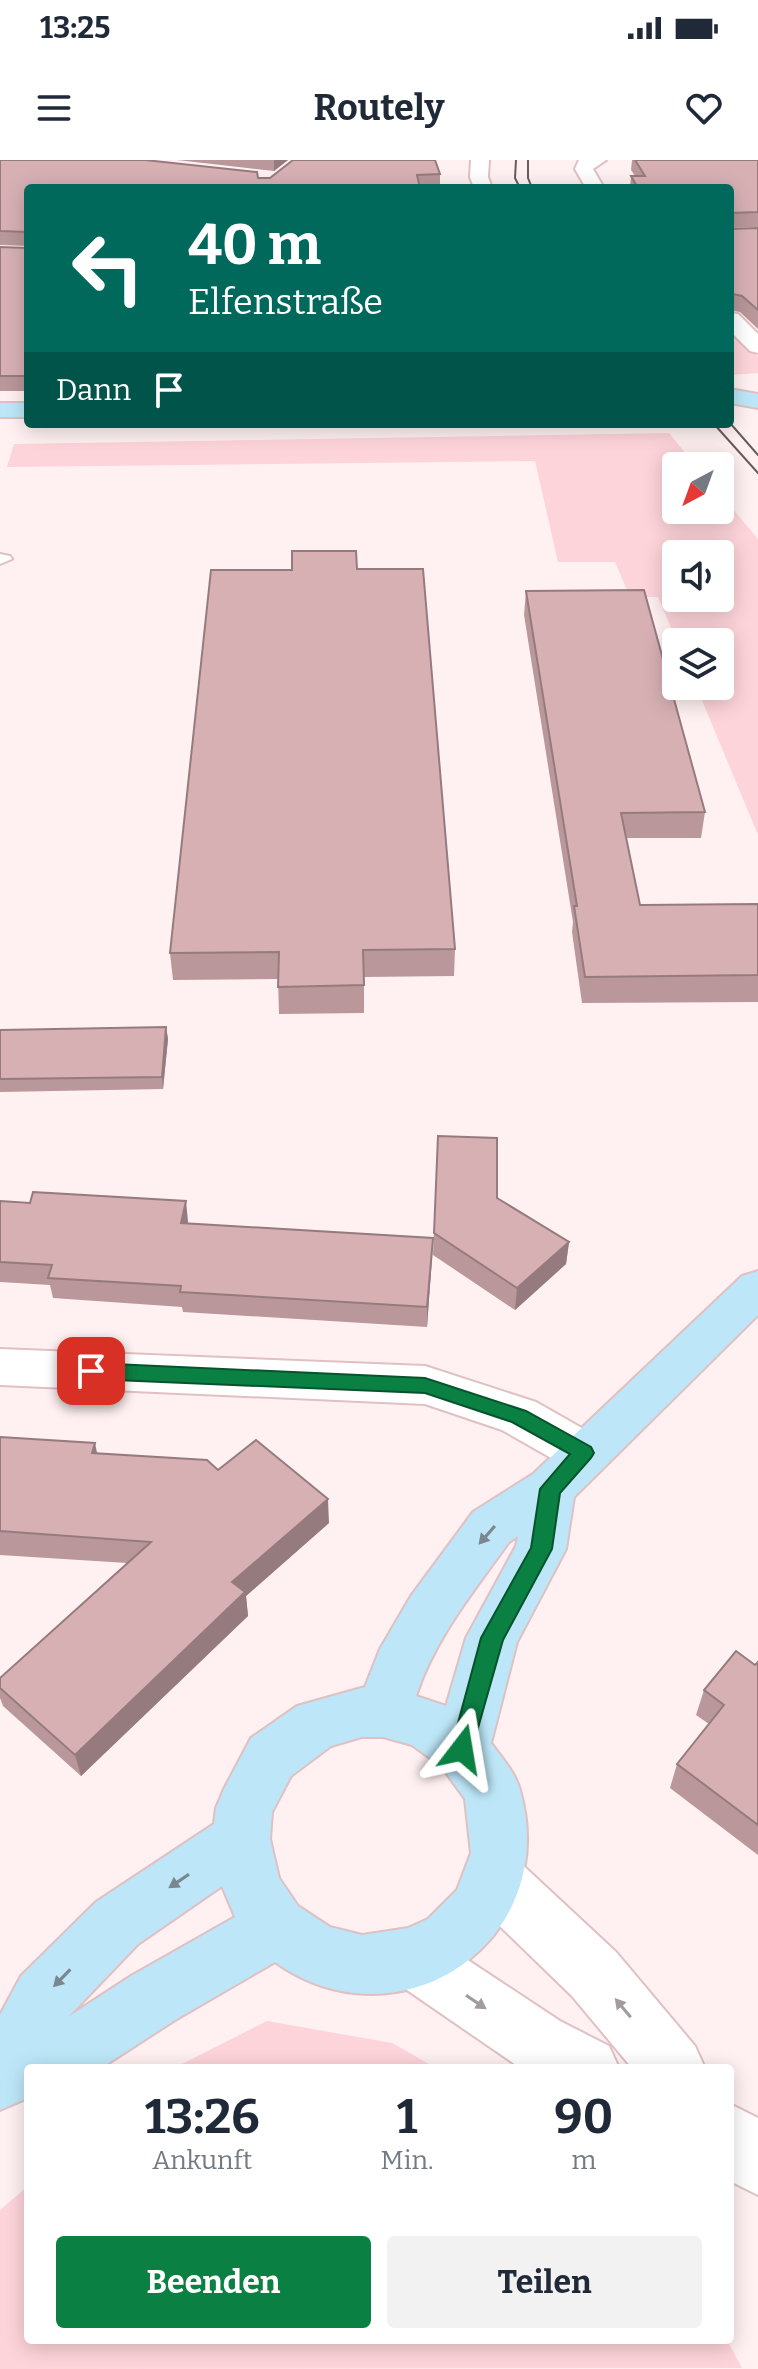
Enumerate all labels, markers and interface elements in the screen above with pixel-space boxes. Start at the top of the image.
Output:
text: 13:25 [40,10,111,46]
icon: menu [32,86,76,130]
text: Routely [314,86,444,130]
icon: heart [682,86,726,130]
text: 40 m [188,212,321,279]
icon: left [56,216,160,320]
text: Elfenstraße [188,280,383,324]
icon: arrive [147,368,191,412]
text: Dann [56,372,131,408]
north arrow [662,452,734,524]
map controls [662,452,734,700]
button: sound [662,540,734,612]
button: layers [662,628,734,700]
pin [57,1337,125,1405]
icon: arrive [69,1349,113,1393]
one-way arrow [479,1524,496,1544]
position arrow [420,1707,504,1791]
one-way arrow [168,1873,190,1888]
one-way arrow [53,1968,72,1987]
one-way arrow [466,1994,487,2009]
one-way arrow [615,1999,632,2019]
text: 13:26 [145,2088,260,2146]
text: 1 [397,2088,417,2146]
text: 90 [554,2088,613,2146]
text: Ankunft [152,2145,252,2176]
text: Min. [381,2145,434,2176]
text: m [571,2145,596,2176]
button: Beenden [56,2236,371,2328]
button: Teilen [387,2236,702,2328]

